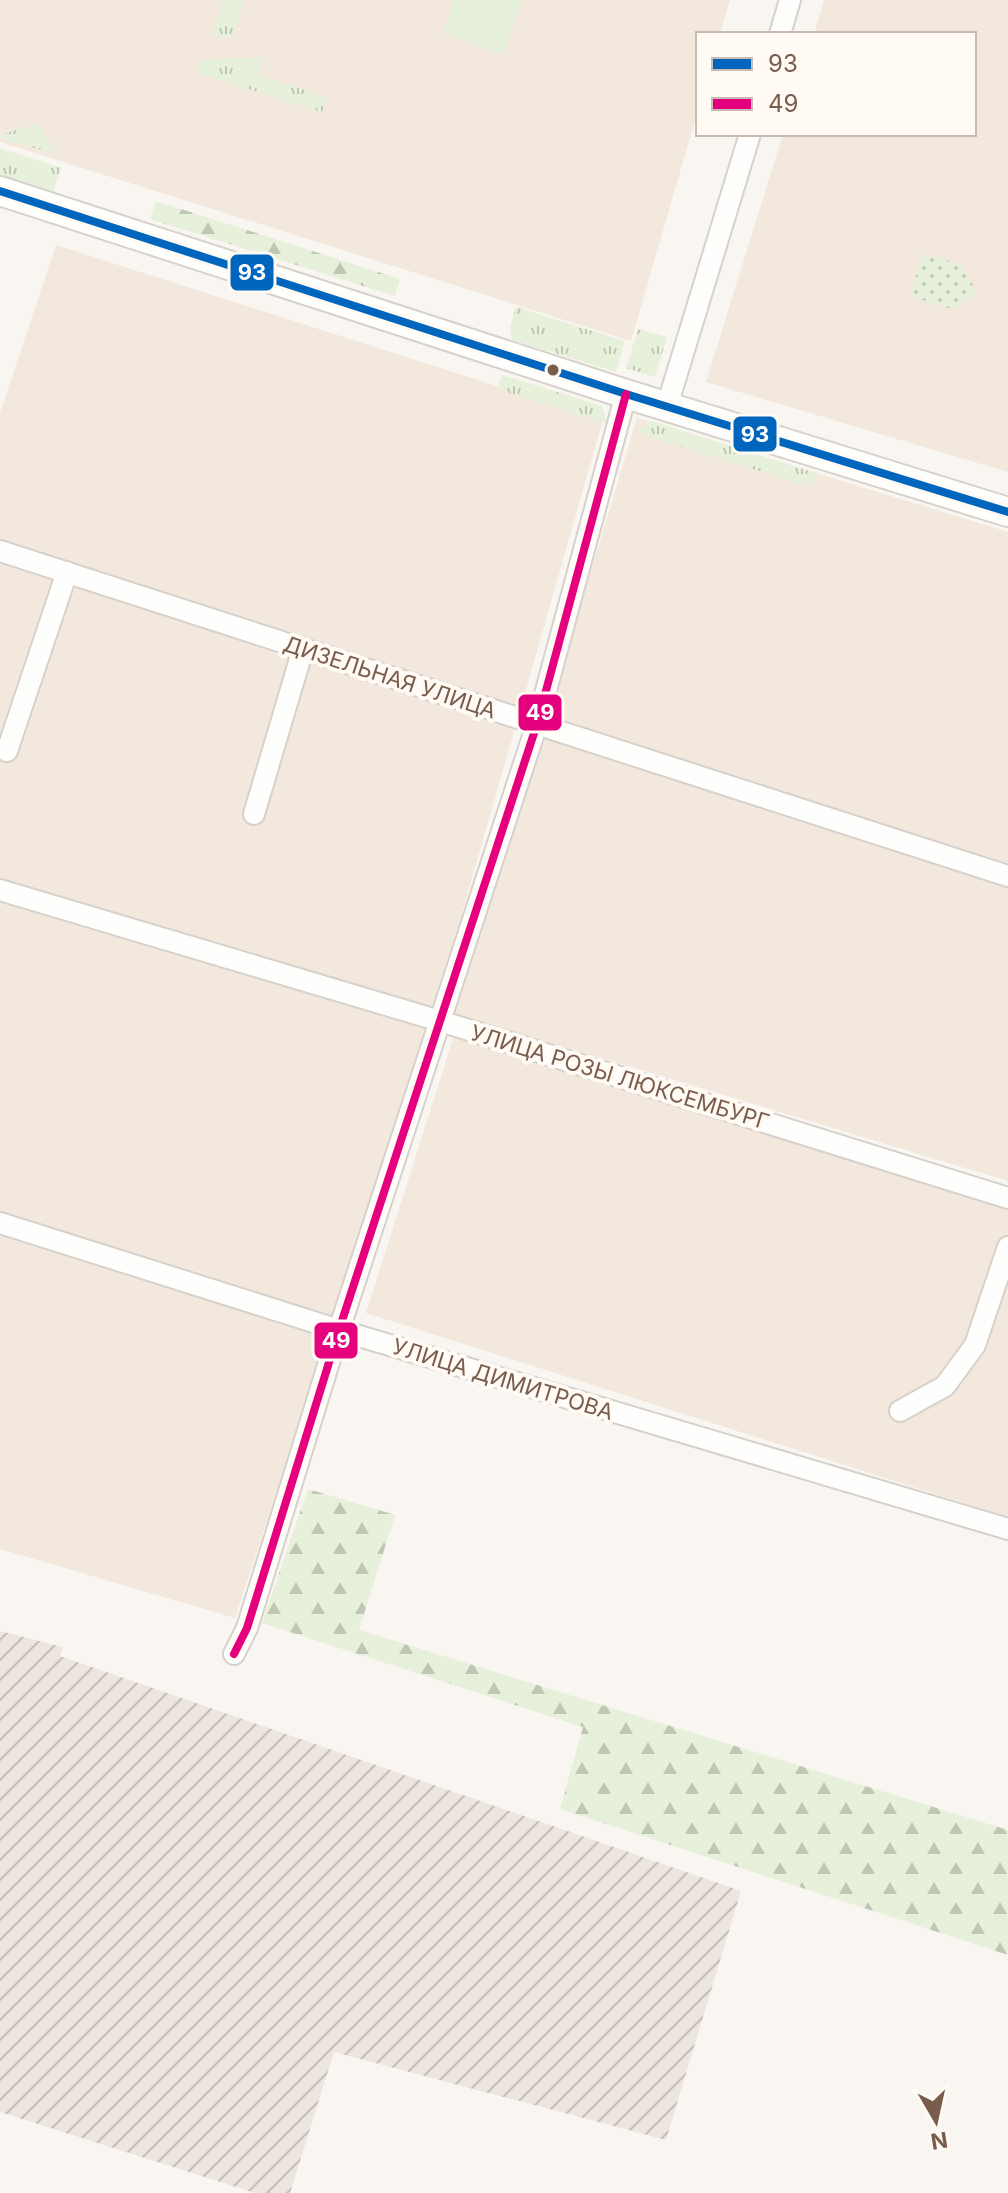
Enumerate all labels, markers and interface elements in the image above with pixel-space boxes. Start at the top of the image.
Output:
legend [696,32,976,136]
text: 93 [768,49,798,78]
text: 49 [768,89,798,118]
line badge: 93 [229,253,275,292]
text: 93 [238,259,266,285]
unlabelled marker [545,362,561,378]
line badge: 93 [732,415,778,453]
text: 93 [741,421,769,447]
street label: ДИЗЕЛЬНАЯ УЛИЦА [280,630,500,724]
line badge: 49 [517,693,563,732]
text: 49 [525,699,555,725]
street label: УЛИЦА РОЗЫ ЛЮКСЕМБУРГ [468,1019,772,1135]
line badge: 49 [313,1321,359,1360]
text: 49 [321,1327,351,1353]
street label: УЛИЦА ДИМИТРОВА [389,1333,617,1425]
north arrow [896,2081,976,2161]
text: N [929,2127,949,2155]

